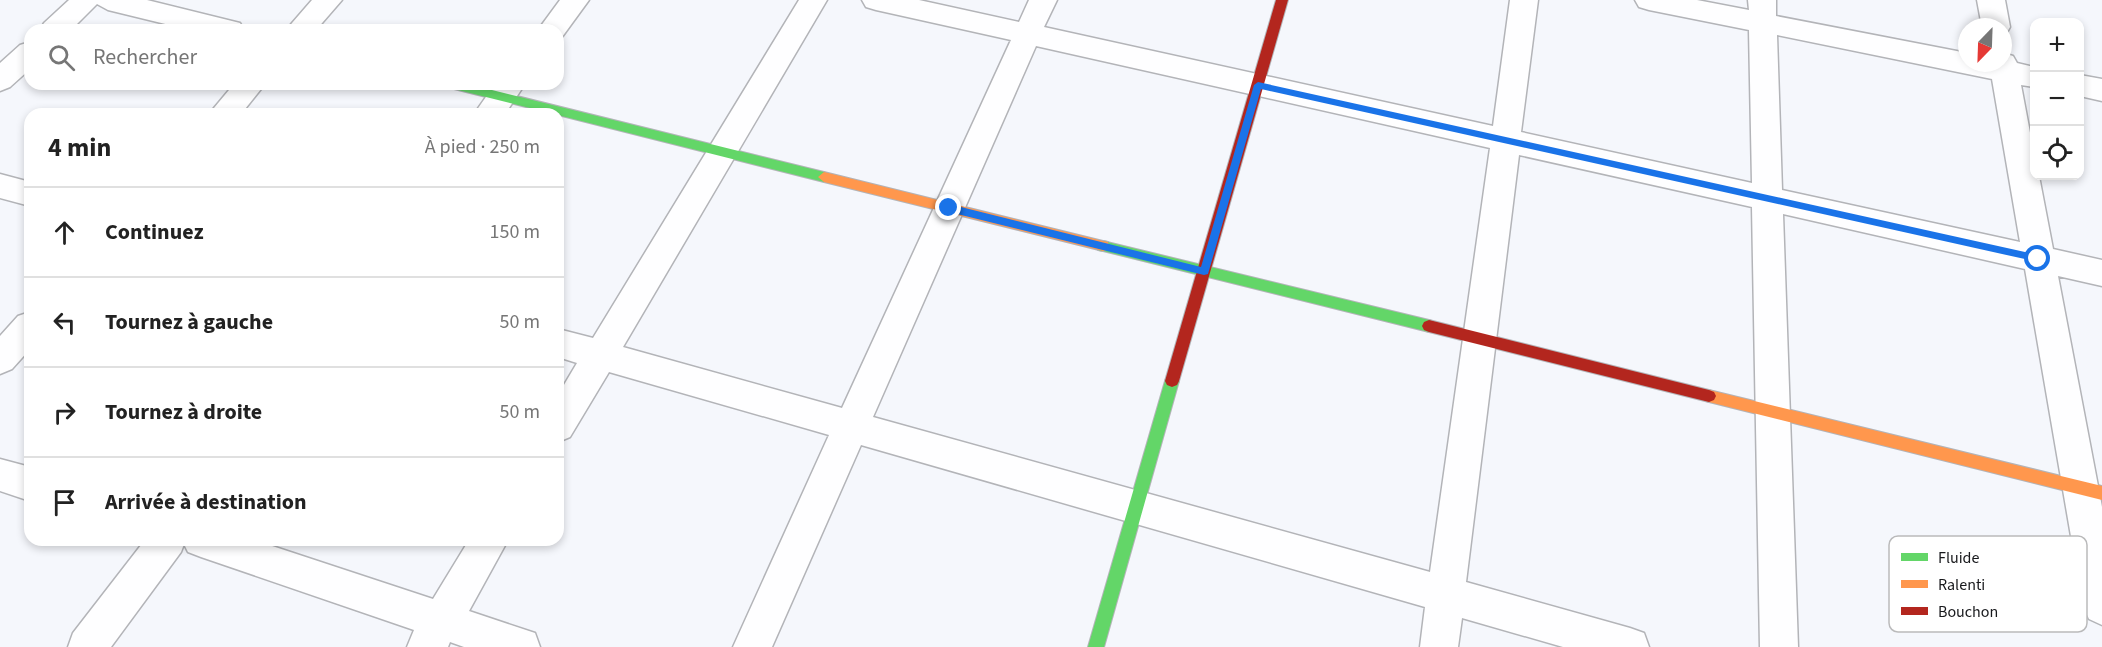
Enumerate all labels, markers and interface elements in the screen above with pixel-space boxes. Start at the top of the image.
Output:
north arrow [1958,18,2012,72]
map controls [2030,18,2084,180]
button: + [2030,18,2084,72]
search box [24,24,564,90]
icon: search [45,41,78,74]
text: Rechercher [93,41,197,73]
button: − [2030,72,2084,126]
button: locate [2030,126,2084,180]
text: 4 min [48,129,111,166]
text: À pied · 250 m [425,133,540,161]
route end [935,194,961,220]
icon: ahead [48,216,81,249]
text: Continuez [105,216,204,248]
text: 150 m [490,218,540,246]
route start [2024,245,2050,271]
icon: left [48,306,81,339]
text: Tournez à gauche [105,306,273,338]
text: 50 m [500,308,540,336]
icon: right [48,396,81,429]
text: Tournez à droite [105,396,262,428]
text: 50 m [500,398,540,426]
icon: arrive [48,486,81,519]
text: Arrivée à destination [105,486,307,518]
legend [1889,536,2087,632]
text: Fluide [1938,547,1980,569]
text: Ralenti [1938,574,1985,596]
text: Bouchon [1938,601,1998,623]

